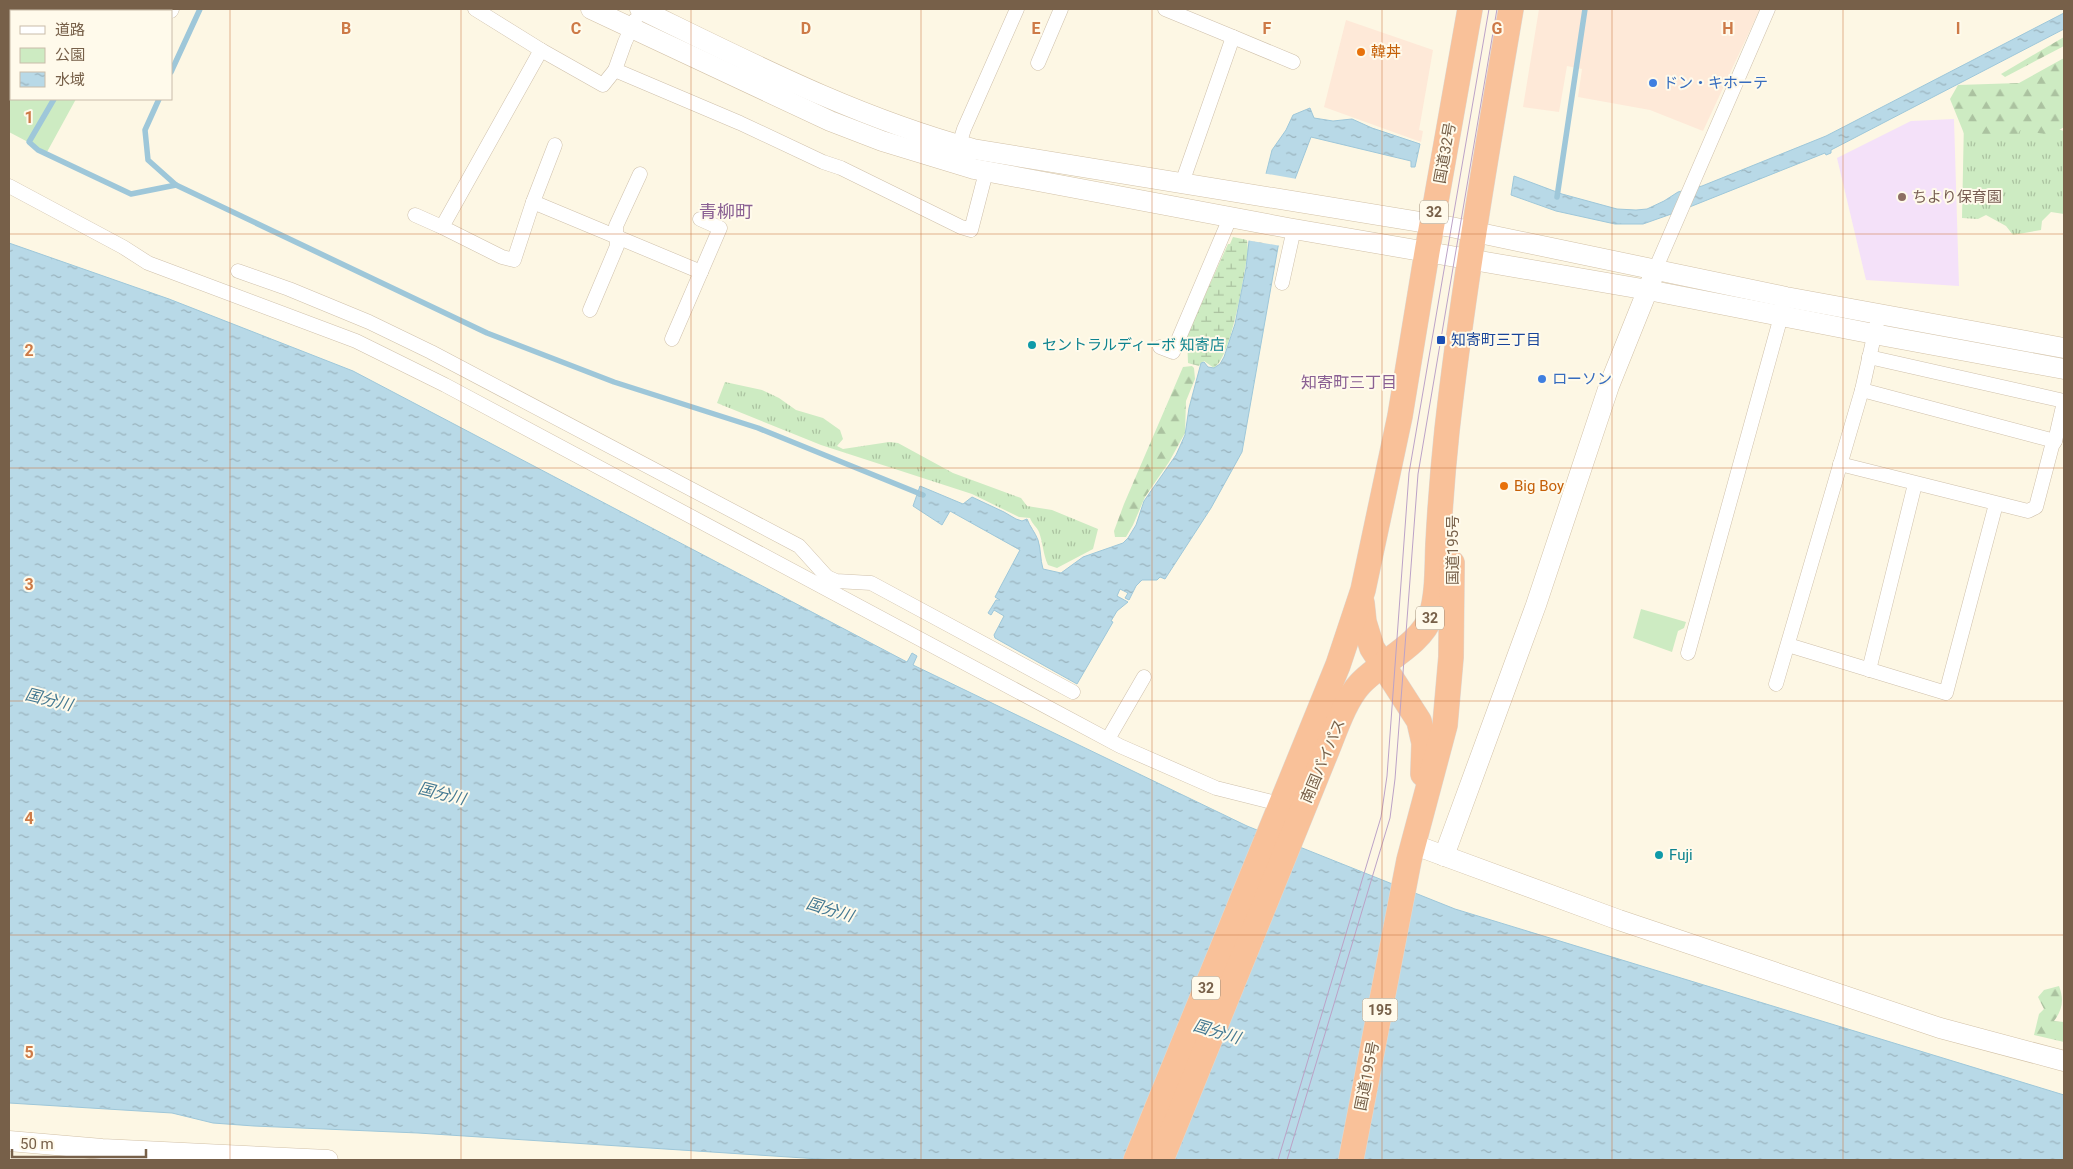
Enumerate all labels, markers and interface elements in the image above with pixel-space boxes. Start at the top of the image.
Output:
legend [10,10,172,100]
text: B [341,19,351,38]
text: C [571,19,581,38]
text: D [801,19,811,38]
text: E [1032,19,1041,38]
text: F [1263,19,1272,38]
text: G [1492,19,1503,38]
text: H [1722,19,1734,38]
text: I [1956,19,1960,38]
text: 道路 [55,21,85,39]
place label: 韓丼 [1371,43,1401,61]
text: 公園 [55,46,85,64]
marker: 韓丼 [1355,46,1367,58]
text: 水域 [55,71,85,89]
place label: ドン・キホーテ [1663,74,1768,92]
marker: ドン・キホーテ [1647,77,1659,89]
text: 1 [24,108,34,127]
street label: 国道32号 [1431,121,1459,185]
place label: ちより保育園 [1912,188,2002,206]
marker: ちより保育園 [1896,191,1908,203]
road number: 32 [1420,200,1448,223]
district label: 青柳町 [699,201,753,222]
place label: 知寄町三丁目 [1451,331,1541,349]
marker: 知寄町三丁目 [1435,334,1447,346]
place label: セントラルディーボ 知寄店 [1042,336,1225,354]
marker: セントラルディーボ 知寄店 [1026,339,1038,351]
text: 2 [24,341,34,360]
place label: ローソン [1552,370,1612,388]
district label: 知寄町三丁目 [1301,373,1397,392]
marker: ローソン [1536,373,1548,385]
place label: Big Boy [1514,477,1564,495]
marker: Big Boy [1498,480,1510,492]
street label: 国道195号 [1444,515,1462,585]
text: 3 [24,575,34,594]
road number: 32 [1416,606,1444,630]
water label: 国分川 [23,684,76,715]
street label: 南国バイパス [1297,716,1349,806]
water label: 国分川 [416,778,469,809]
text: 4 [24,809,34,828]
place label: Fuji [1669,846,1693,864]
marker: Fuji [1653,849,1665,861]
water label: 国分川 [804,893,857,926]
road number: 32 [1192,976,1220,1000]
road number: 195 [1362,998,1398,1022]
water label: 国分川 [1191,1015,1244,1048]
street label: 国道195号 [1351,1040,1383,1112]
text: 5 [24,1043,34,1062]
scale bar [12,1126,146,1158]
text: 50 m [20,1135,54,1153]

